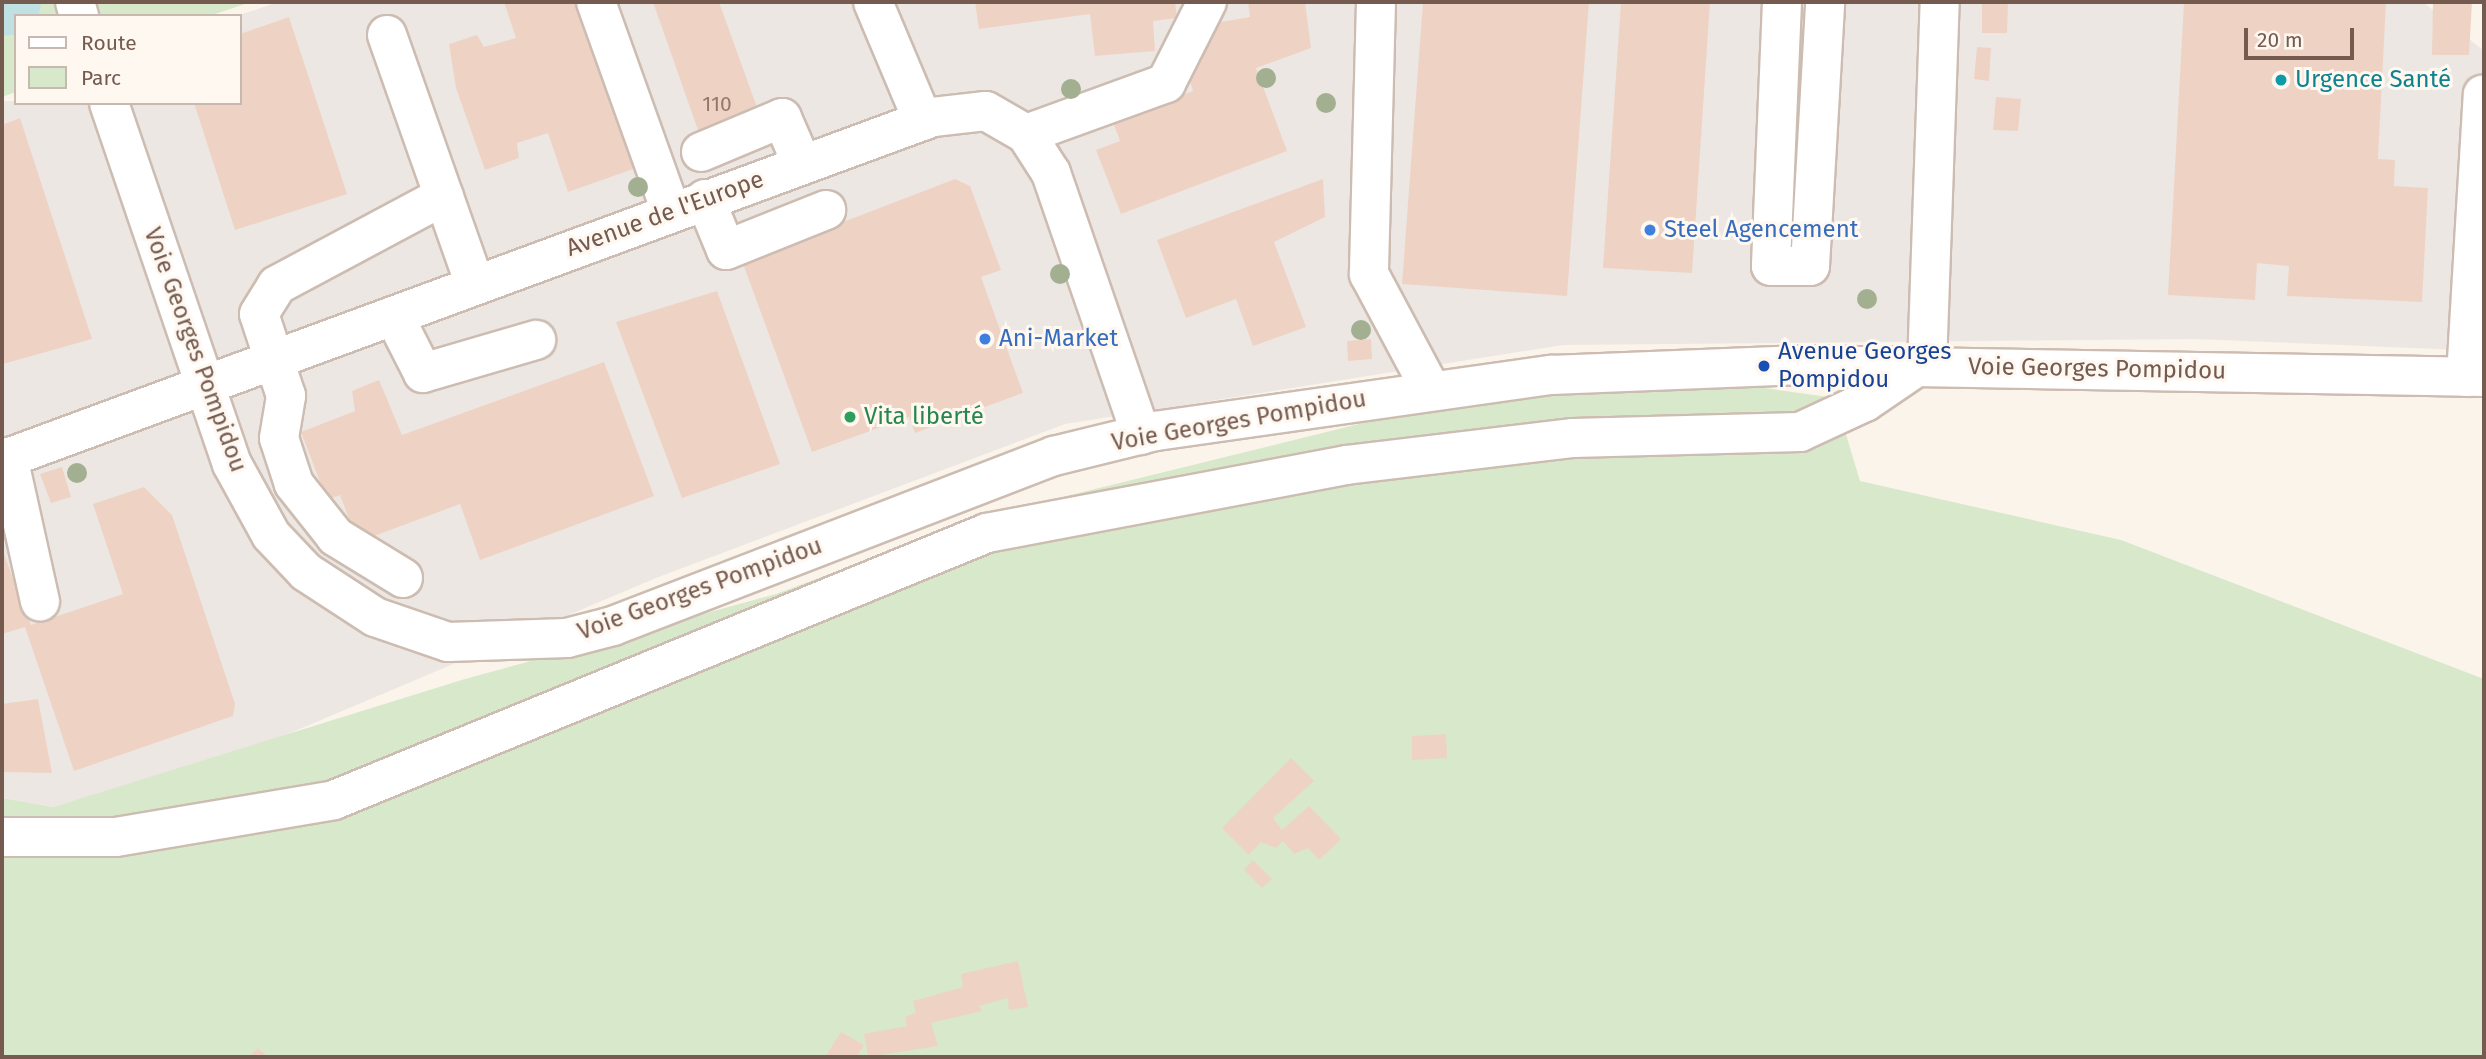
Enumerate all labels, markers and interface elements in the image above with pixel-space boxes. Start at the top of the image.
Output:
legend [14,14,242,105]
scale bar [2248,14,2358,58]
text: 20 m [2257,27,2303,53]
text: Route [81,30,137,56]
text: Parc [81,65,121,91]
place label: Urgence Santé [2295,66,2451,94]
marker: Urgence Santé [2273,72,2289,88]
house number: 110 [702,91,732,117]
street label: Avenue de l'Europe [562,165,768,263]
place label: Steel Agencement [1664,216,1858,244]
marker: Steel Agencement [1642,222,1658,238]
street label: Voie Georges Pompidou [137,224,253,476]
place label: Ani-Market [999,325,1118,353]
marker: Ani-Market [977,331,993,347]
place label: Avenue Georges Pompidou [1778,338,1952,394]
street label: Voie Georges Pompidou [1968,352,2226,386]
marker: Avenue Georges Pompidou [1756,358,1772,374]
street label: Voie Georges Pompidou [1109,384,1369,458]
place label: Vita liberté [864,403,984,431]
marker: Vita liberté [842,409,858,425]
street label: Voie Georges Pompidou [574,531,826,647]

